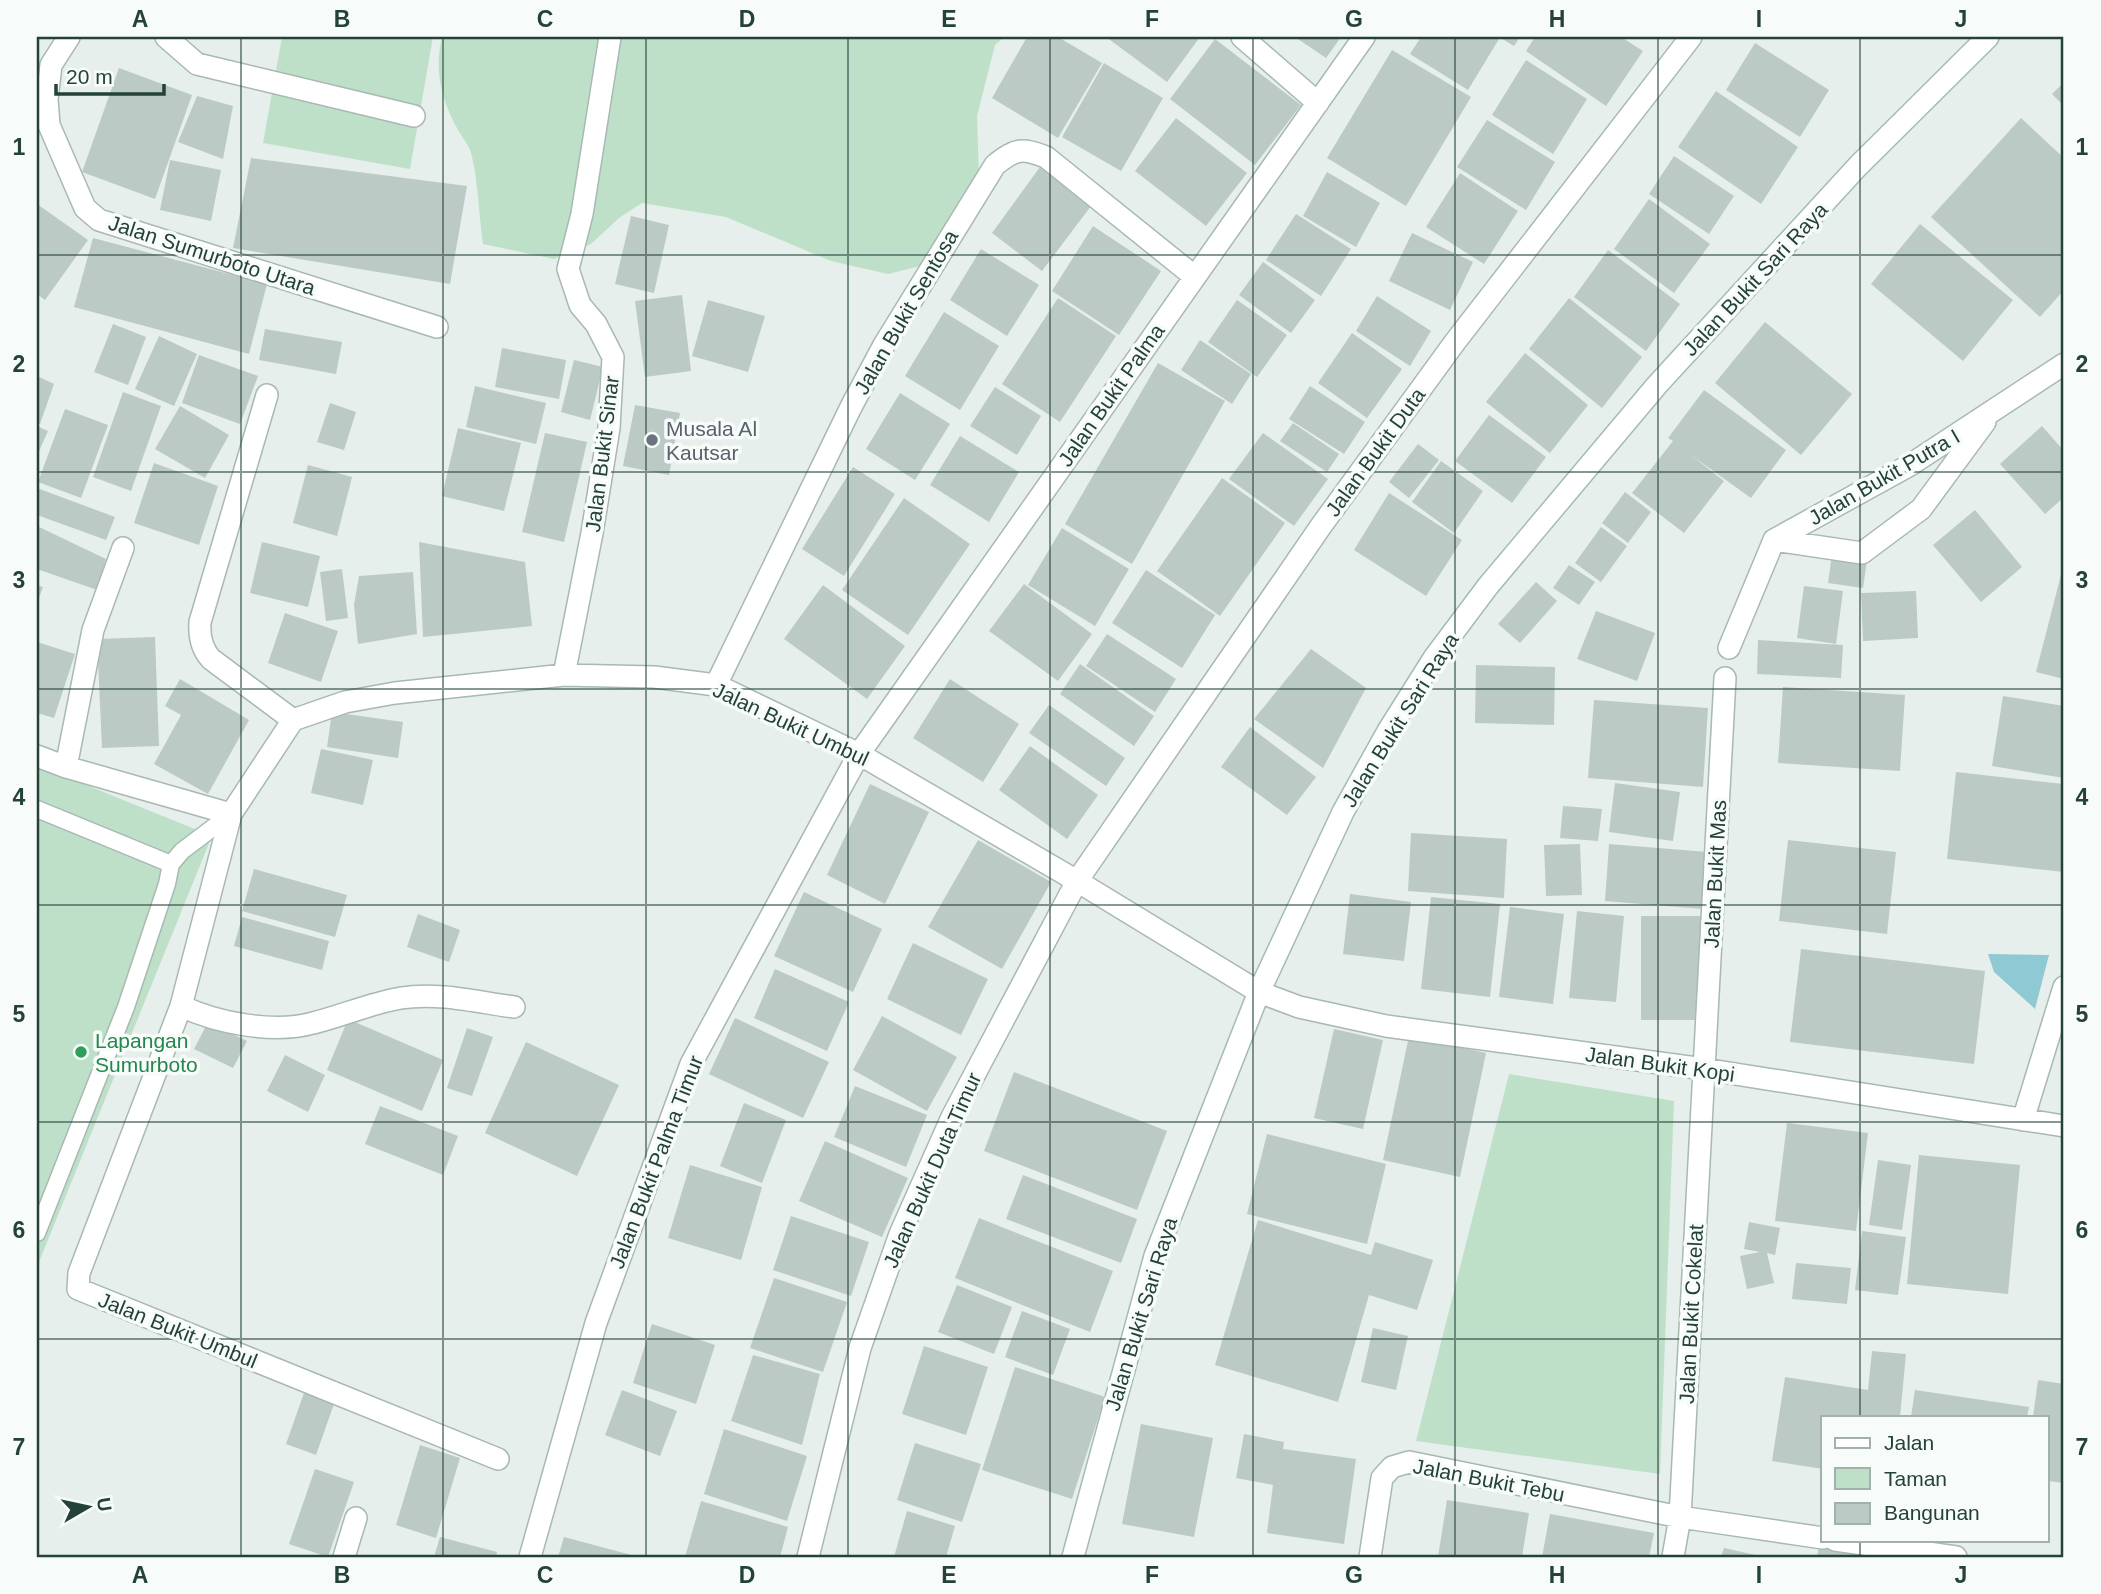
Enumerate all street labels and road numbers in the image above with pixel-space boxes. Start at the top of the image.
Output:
street label: Jalan Bukit Sari Raya [1678,198,1832,360]
street label: Jalan Sumurboto Utara [106,211,319,299]
street label: Jalan Bukit Sentosa [850,226,963,398]
street label: Jalan Bukit Palma [1053,319,1169,470]
street label: Jalan Bukit Sinar [581,374,623,534]
street label: Jalan Bukit Duta [1321,383,1429,521]
street label: Jalan Bukit Putra I [1804,424,1964,530]
street label: Jalan Bukit Sari Raya [1337,629,1463,811]
street label: Jalan Bukit Umbul [709,678,873,770]
street label: Jalan Bukit Mas [1700,799,1730,949]
street label: Jalan Bukit Kopi [1584,1042,1736,1086]
street label: Jalan Bukit Palma Timur [605,1052,707,1272]
street label: Jalan Bukit Duta Timur [879,1069,985,1271]
street label: Jalan Bukit Sari Raya [1101,1214,1181,1413]
street label: Jalan Bukit Cokelat [1675,1223,1707,1404]
street label: Jalan Bukit Umbul [95,1288,261,1372]
street label: Jalan Bukit Tebu [1411,1454,1567,1506]

